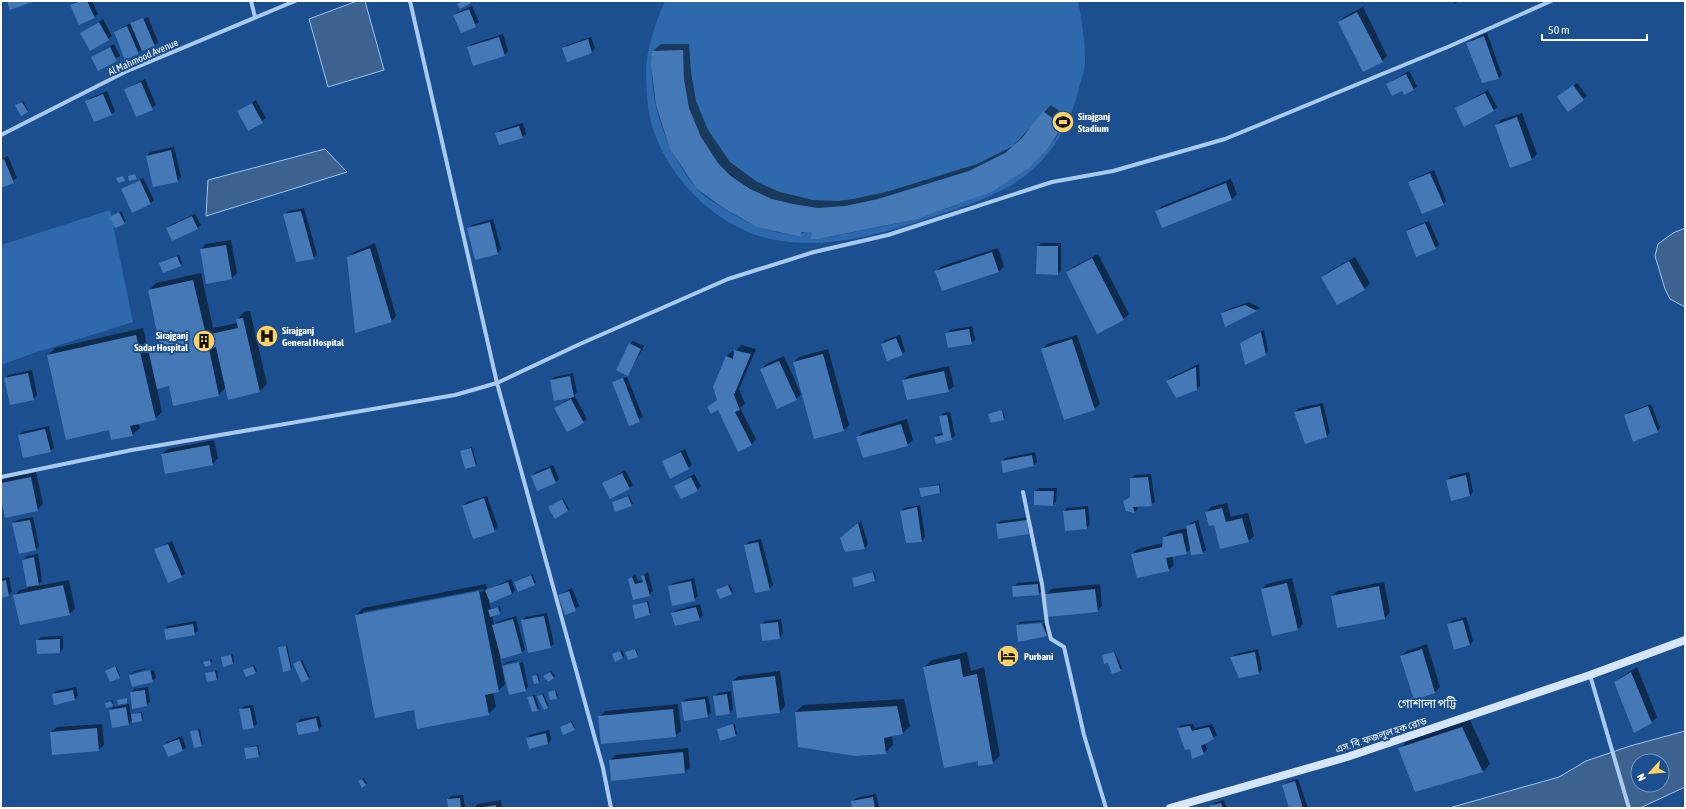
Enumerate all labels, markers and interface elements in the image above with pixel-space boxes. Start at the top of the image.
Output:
scale bar [1542,16,1647,42]
text: 50 m [1548,23,1570,37]
street label: Al Mahmood Avenue [106,36,180,77]
sports icon: Sirajganj Stadium [1050,109,1076,135]
place label: Sirajganj Stadium [1078,111,1110,134]
hospital icon: Sirajganj General Hospital [254,323,280,349]
place label: Sirajganj General Hospital [282,325,344,348]
building icon: Sirajganj Sadar Hospital [191,328,217,354]
place label: Sirajganj Sadar Hospital [134,330,188,353]
hotel icon: Purbani [995,643,1021,669]
place label: Purbani [1024,651,1053,662]
district label: গোশালা পট্টি [1398,696,1456,711]
street label: এস. বি. ফজলুল হক রোড [1334,715,1429,756]
north arrow [1630,753,1670,793]
text: N [1634,772,1648,783]

